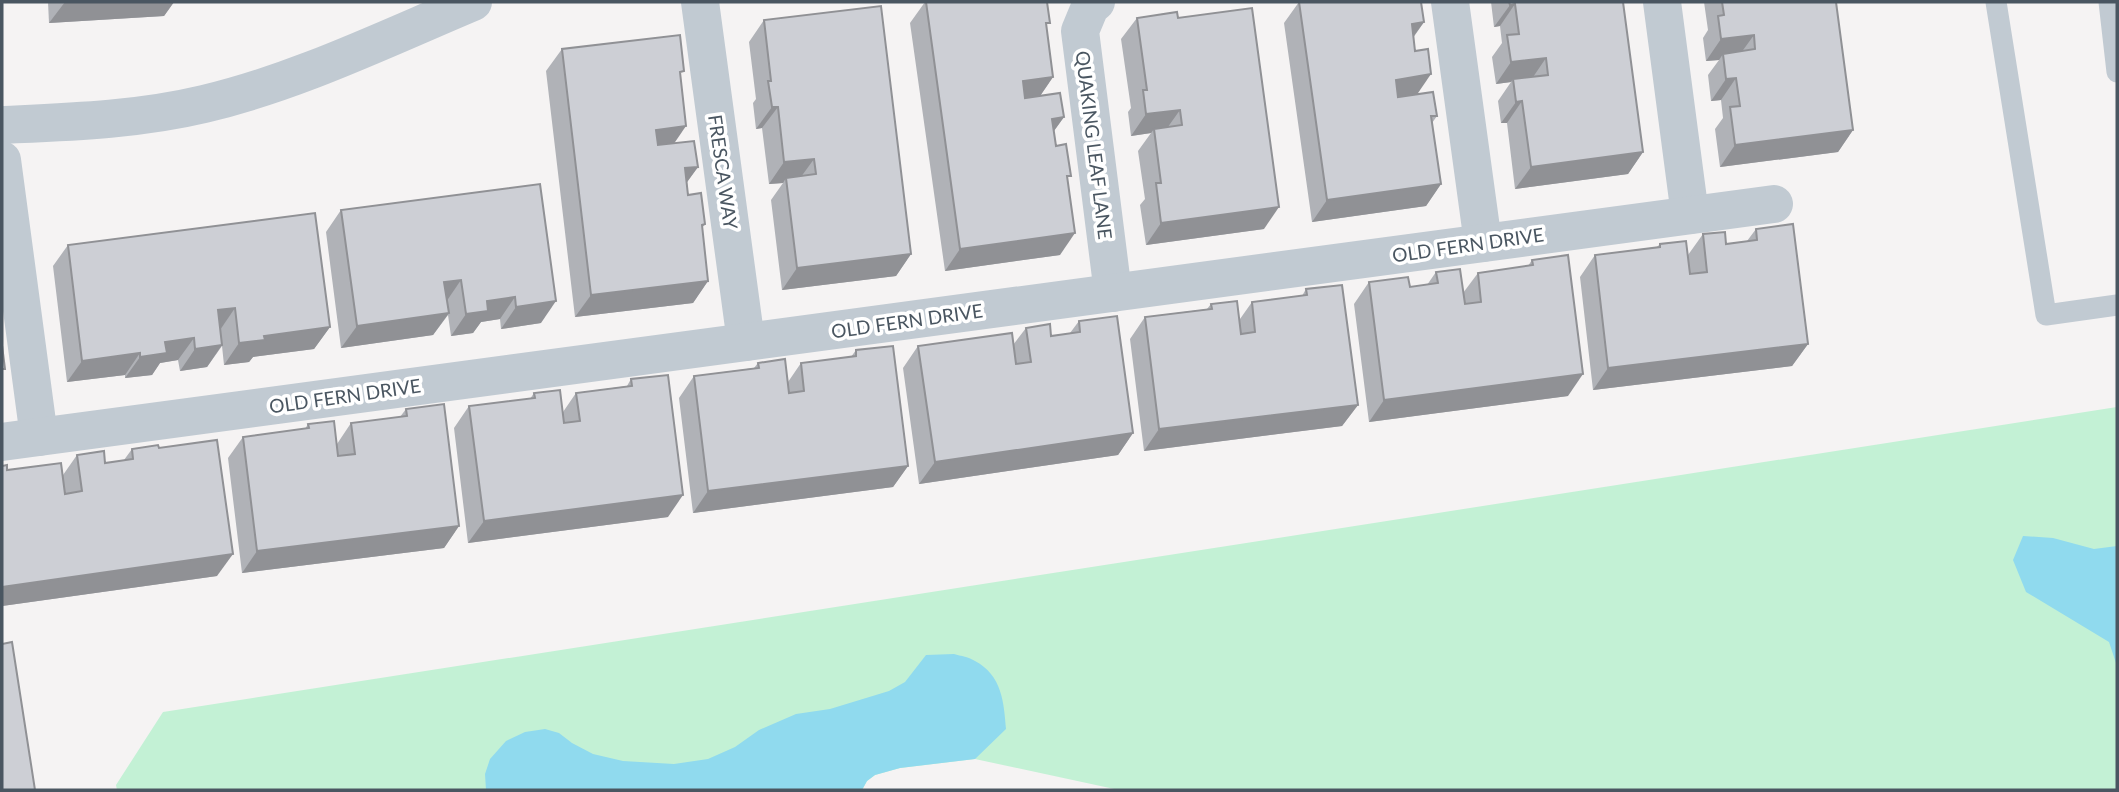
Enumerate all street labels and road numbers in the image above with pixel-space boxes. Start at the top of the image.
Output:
street label: QUAKING LEAF LANE [1072,49,1117,241]
street label: FRESCA WAY [704,113,743,231]
street label: OLD FERN DRIVE [1391,222,1545,267]
street label: OLD FERN DRIVE [830,298,984,343]
street label: OLD FERN DRIVE [268,373,422,418]

